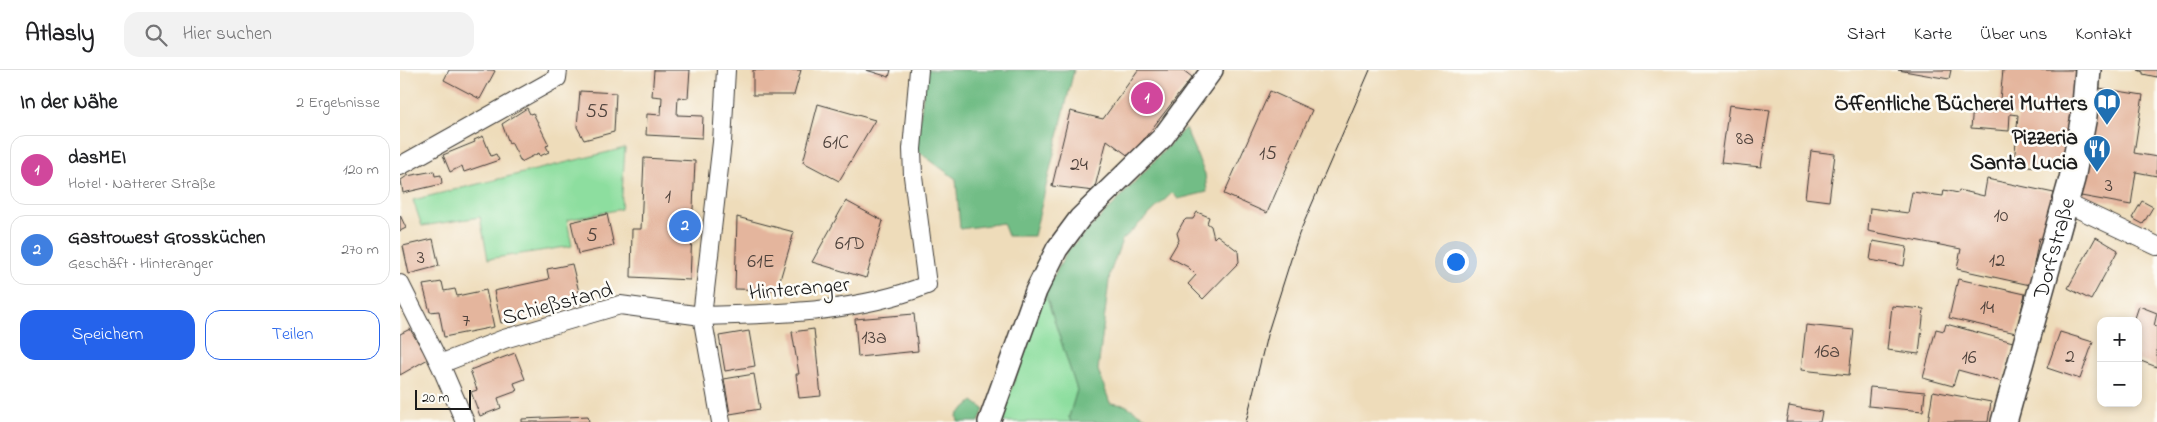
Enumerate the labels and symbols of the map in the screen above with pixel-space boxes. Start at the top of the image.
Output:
pin: 1 [1131,79,1163,117]
library icon: Öffentliche Bücherei Mutters [2092,87,2122,126]
place label: Öffentliche Bücherei Mutters [1834,89,2088,121]
house number: 55 [586,98,608,127]
place label: Pizzeria Santa Lucia [1970,123,2078,180]
house number: 8a [1736,125,1754,154]
house number: 61C [823,129,849,158]
restaurant icon: Pizzeria Santa Lucia [2082,134,2112,173]
house number: 15 [1259,140,1277,169]
house number: 24 [1070,151,1088,180]
house number: 3 [2105,172,2113,201]
house number: 1 [665,183,671,212]
street label: Dorfstraße [2026,194,2085,304]
house number: 10 [1994,202,2009,231]
pin: 2 [669,207,701,245]
house number: 5 [586,222,598,251]
house number: 61D [835,230,865,259]
house number: 3 [417,244,425,273]
house number: 12 [1989,247,2005,276]
house number: 61E [747,248,775,277]
your location [1443,249,1469,275]
street label: Hinteranger [748,270,851,311]
street label: Schießstand [499,275,617,335]
house number: 14 [1980,294,1994,323]
house number: 7 [462,307,470,336]
house number: 13a [861,324,887,353]
house number: 16a [1814,338,1840,367]
house number: 2 [2065,343,2075,372]
house number: 16 [1961,344,1977,373]
scale bar [415,387,471,410]

